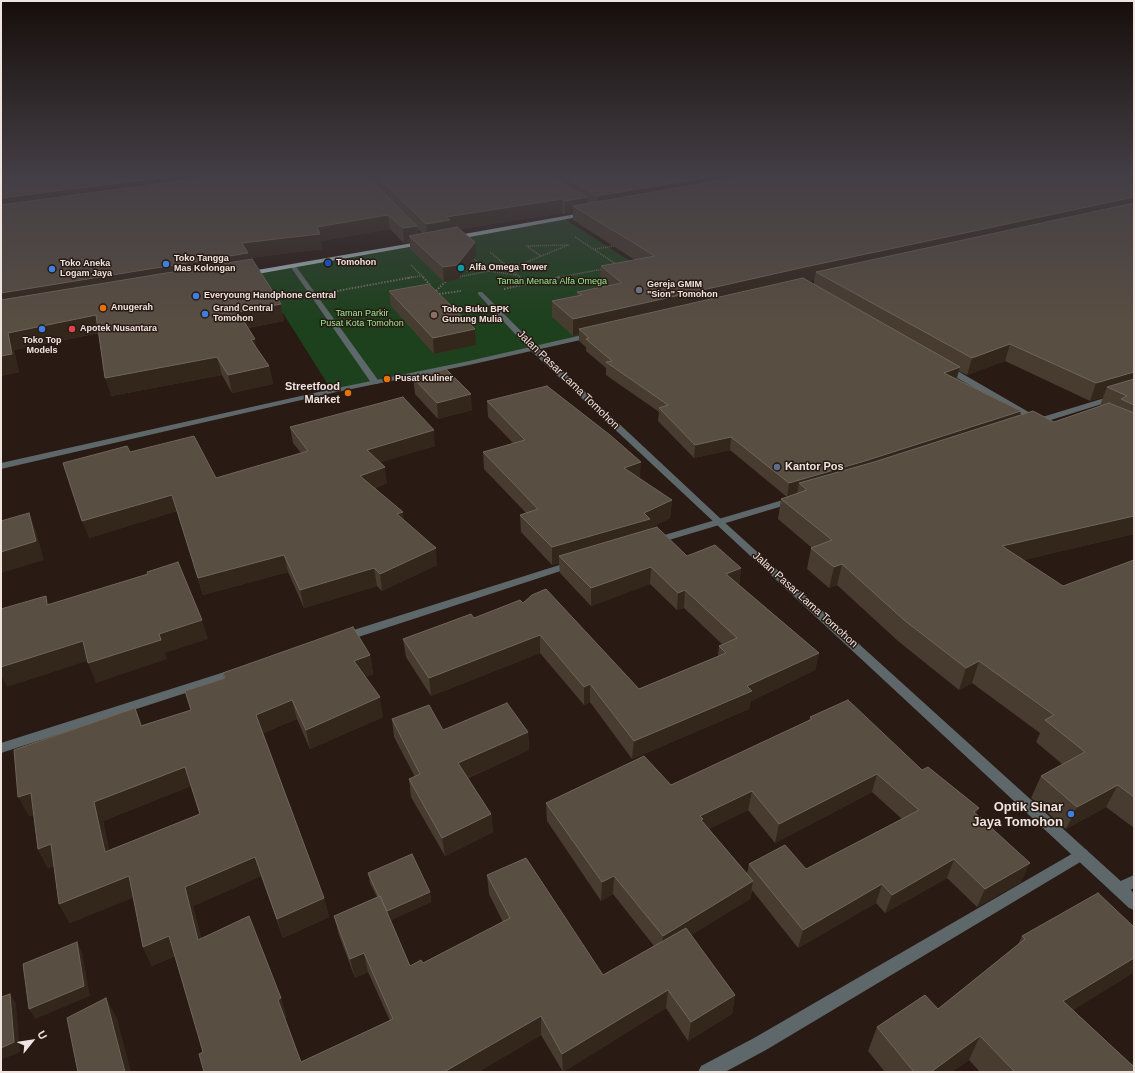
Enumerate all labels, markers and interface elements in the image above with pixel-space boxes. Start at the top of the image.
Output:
place label: Toko Tangga Mas Kolongan [174,254,236,275]
marker: Tomohon [323,258,333,268]
place label: Tomohon [336,258,376,268]
place label: Toko Aneka Logam Jaya [60,259,112,280]
marker: Toko Tangga Mas Kolongan [161,259,171,269]
marker: Alfa Omega Tower [456,263,466,273]
place label: Alfa Omega Tower [469,263,547,273]
marker: Toko Aneka Logam Jaya [47,264,57,274]
park label: Taman Menara Alfa Omega [497,277,607,287]
place label: Gereja GMIM "Sion" Tomohon [647,280,718,301]
marker: Gereja GMIM "Sion" Tomohon [634,285,644,295]
marker: Everyoung Handphone Central [191,291,201,301]
place label: Everyoung Handphone Central [204,291,336,301]
marker: Anugerah [98,303,108,313]
place label: Anugerah [111,303,153,313]
place label: Grand Central Tomohon [213,304,273,325]
place label: Toko Buku BPK Gunung Mulia [442,305,509,326]
marker: Grand Central Tomohon [200,309,210,319]
park label: Taman Parkir Pusat Kota Tomohon [320,309,404,330]
marker: Toko Buku BPK Gunung Mulia [429,310,439,320]
marker: Toko Top Models [37,324,47,334]
marker: Apotek Nusantara [67,324,77,334]
place label: Apotek Nusantara [80,324,157,334]
street label: Jalan Pasar Lama Tomohon [514,328,622,432]
place label: Toko Top Models [22,336,62,357]
marker: Pusat Kuliner [382,374,392,384]
place label: Pusat Kuliner [395,374,453,384]
place label: Streetfood Market [285,380,340,406]
marker: Streetfood Market [343,388,353,398]
place label: Kantor Pos [785,460,844,474]
marker: Kantor Pos [772,462,782,472]
street label: Jalan Pasar Lama Tomohon [750,549,860,651]
place label: Optik Sinar Jaya Tomohon [972,799,1063,830]
marker: Optik Sinar Jaya Tomohon [1066,809,1076,819]
north arrow [12,1021,52,1061]
text: U [35,1029,50,1041]

